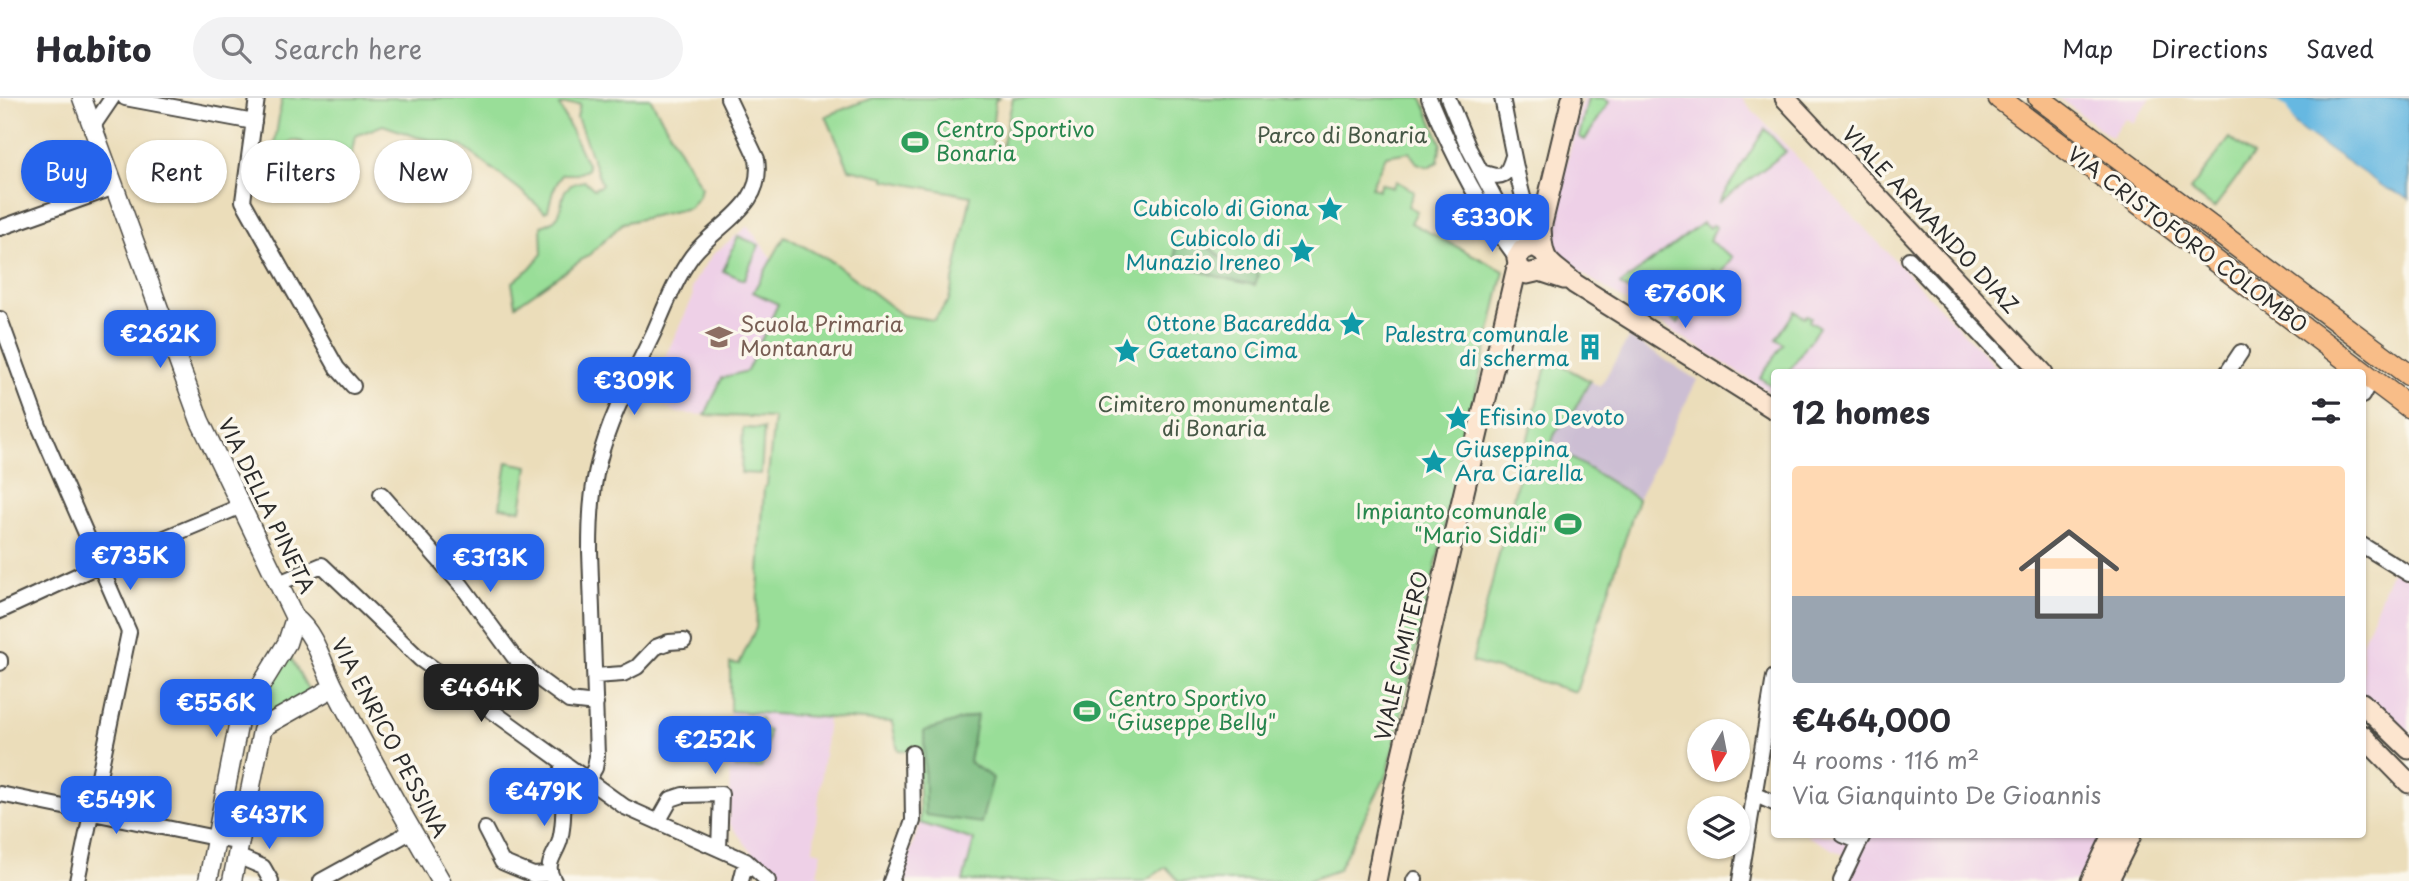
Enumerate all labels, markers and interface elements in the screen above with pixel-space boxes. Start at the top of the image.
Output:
search box [193,17,683,80]
text: Habito [35,23,151,73]
icon: search [217,29,255,67]
text: Search here [273,29,422,68]
text: Map [2062,30,2113,66]
text: Directions [2151,30,2268,66]
text: Saved [2306,30,2374,66]
place label: Centro Sportivo Bonaria [936,112,1095,168]
park label: Parco di Bonaria [1257,118,1428,150]
street label: VIALE ARMANDO DIAZ [1836,118,2027,320]
sports icon: Centro Sportivo Bonaria [900,127,930,157]
street label: VIA CRISTOFORO COLOMBO [2061,137,2315,340]
chip: Buy [21,140,112,203]
chip: Rent [126,140,227,203]
chip: Filters [241,140,360,203]
chip: New [374,140,472,203]
place label: Cubicolo di Giona [1133,191,1309,223]
place icon: Cubicolo di Giona [1315,194,1345,224]
pin: €330K [1443,194,1541,254]
text: €330K [1451,199,1533,234]
place label: Cubicolo di Munazio Ireneo [1125,221,1281,277]
place icon: Cubicolo di Munazio Ireneo [1287,236,1317,266]
pin: €760K [1636,271,1734,330]
text: €760K [1644,275,1726,310]
place label: Ottone Bacaredda [1146,306,1332,338]
place label: Scuola Primaria Montanaru [740,307,904,363]
place icon: Ottone Bacaredda [1337,309,1367,339]
pin: €262K [111,310,209,370]
text: €262K [120,315,200,350]
place label: Palestra comunale di scherma [1384,317,1570,373]
school or university icon: Scuola Primaria Montanaru [704,322,734,352]
building icon: Palestra comunale di scherma [1575,332,1605,362]
place label: Gaetano Cima [1148,333,1298,365]
place icon: Gaetano Cima [1112,336,1142,366]
pin: €309K [585,358,683,417]
text: €309K [594,362,674,397]
park label: Cimitero monumentale di Bonaria [1098,387,1330,443]
text: 12 homes [1792,389,1930,434]
icon: filters [2307,392,2345,430]
place label: Efisino Devoto [1479,400,1625,432]
place icon: Efisino Devoto [1443,403,1473,433]
street label: VIA DELLA PINETA [211,412,324,599]
place label: Giuseppina Ara Ciarella [1455,432,1583,488]
place icon: Giuseppina Ara Ciarella [1419,447,1449,477]
place label: Impianto comunale "Mario Siddi" [1356,494,1547,550]
sports icon: Impianto comunale "Mario Siddi" [1553,509,1583,539]
icon: home [2006,511,2132,637]
pin: €735K [81,532,179,592]
pin: €313K [441,534,539,594]
text: €735K [91,537,169,572]
text: €313K [452,539,528,574]
street label: VIALE CIMITERO [1365,567,1435,744]
street label: VIA ENRICO PESSINA [325,632,457,843]
pin: €464K [432,664,530,724]
text: €464K [440,669,522,704]
pin: €556K [167,680,265,739]
place label: Centro Sportivo "Giuseppe Belly" [1108,681,1276,737]
text: €556K [176,684,256,719]
sports icon: Centro Sportivo "Giuseppe Belly" [1072,696,1102,726]
text: €464,000 [1792,697,1951,742]
pin: €252K [666,716,764,776]
north arrow [1687,719,1750,782]
map controls [1687,719,1750,859]
text: €252K [674,721,756,756]
text: 4 rooms · 116 m² [1792,742,1979,777]
pin: €479K [495,768,593,828]
text: €479K [505,773,583,808]
pin: €549K [67,776,165,836]
text: Via Gianquinto De Gioannis [1792,777,2101,812]
text: €549K [77,781,155,816]
pin: €437K [220,792,318,851]
text: €437K [231,796,307,831]
button: layers [1687,796,1750,859]

